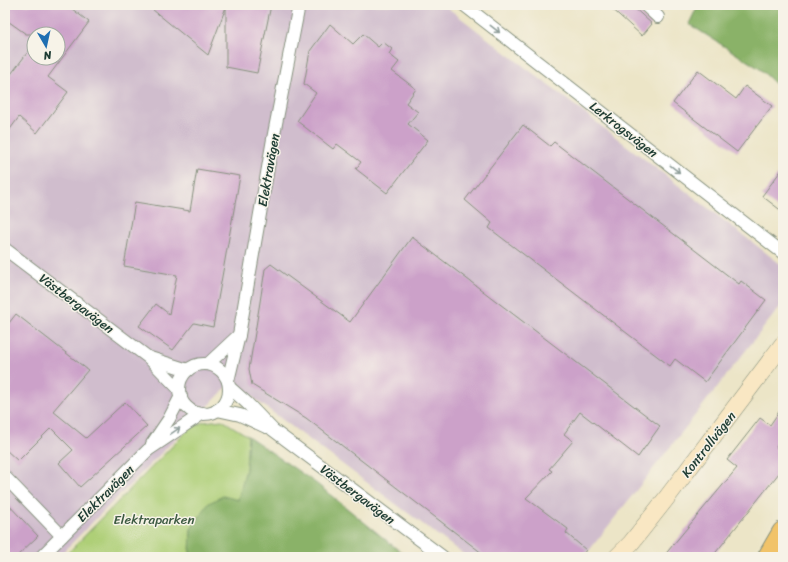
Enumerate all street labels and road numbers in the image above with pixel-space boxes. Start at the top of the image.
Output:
street label: Lerkrogsvägen [584,95,663,164]
street label: Elektravägen [251,132,286,209]
street label: Västbergavägen [34,267,119,340]
street label: Kontrollvägen [675,406,742,482]
street label: Västbergavägen [315,458,400,531]
street label: Elektravägen [71,459,140,528]

